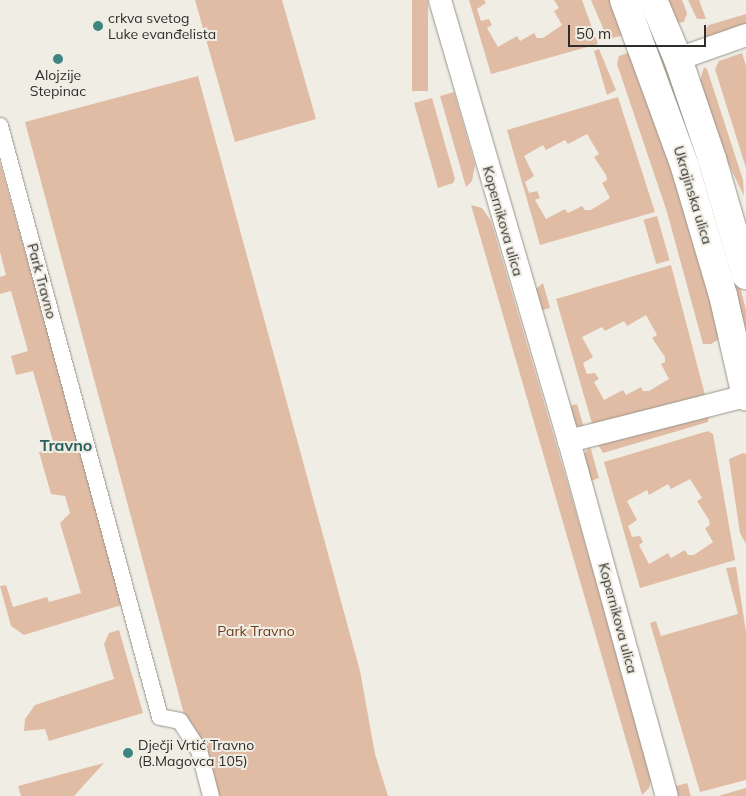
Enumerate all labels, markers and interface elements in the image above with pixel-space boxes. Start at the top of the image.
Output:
place label: crkva svetog Luke evanđelista [108,10,216,42]
scale bar [571,15,708,47]
marker: crkva svetog Luke evanđelista [92,20,104,32]
text: 50 m [576,24,611,43]
marker: Alojzije Stepinac [52,53,64,65]
place label: Alojzije Stepinac [30,67,86,100]
street label: Ukrajinska ulica [670,144,716,246]
street label: Kopernikova ulica [479,164,527,278]
street label: Park Travno [24,241,60,321]
district label: Travno [40,435,92,455]
street label: Kopernikova ulica [595,561,641,675]
park label: Park Travno [217,623,295,639]
place label: Dječji Vrtić Travno (B.Magovca 105) [138,737,254,770]
marker: Dječji Vrtić Travno (B.Magovca 105) [122,747,134,759]

